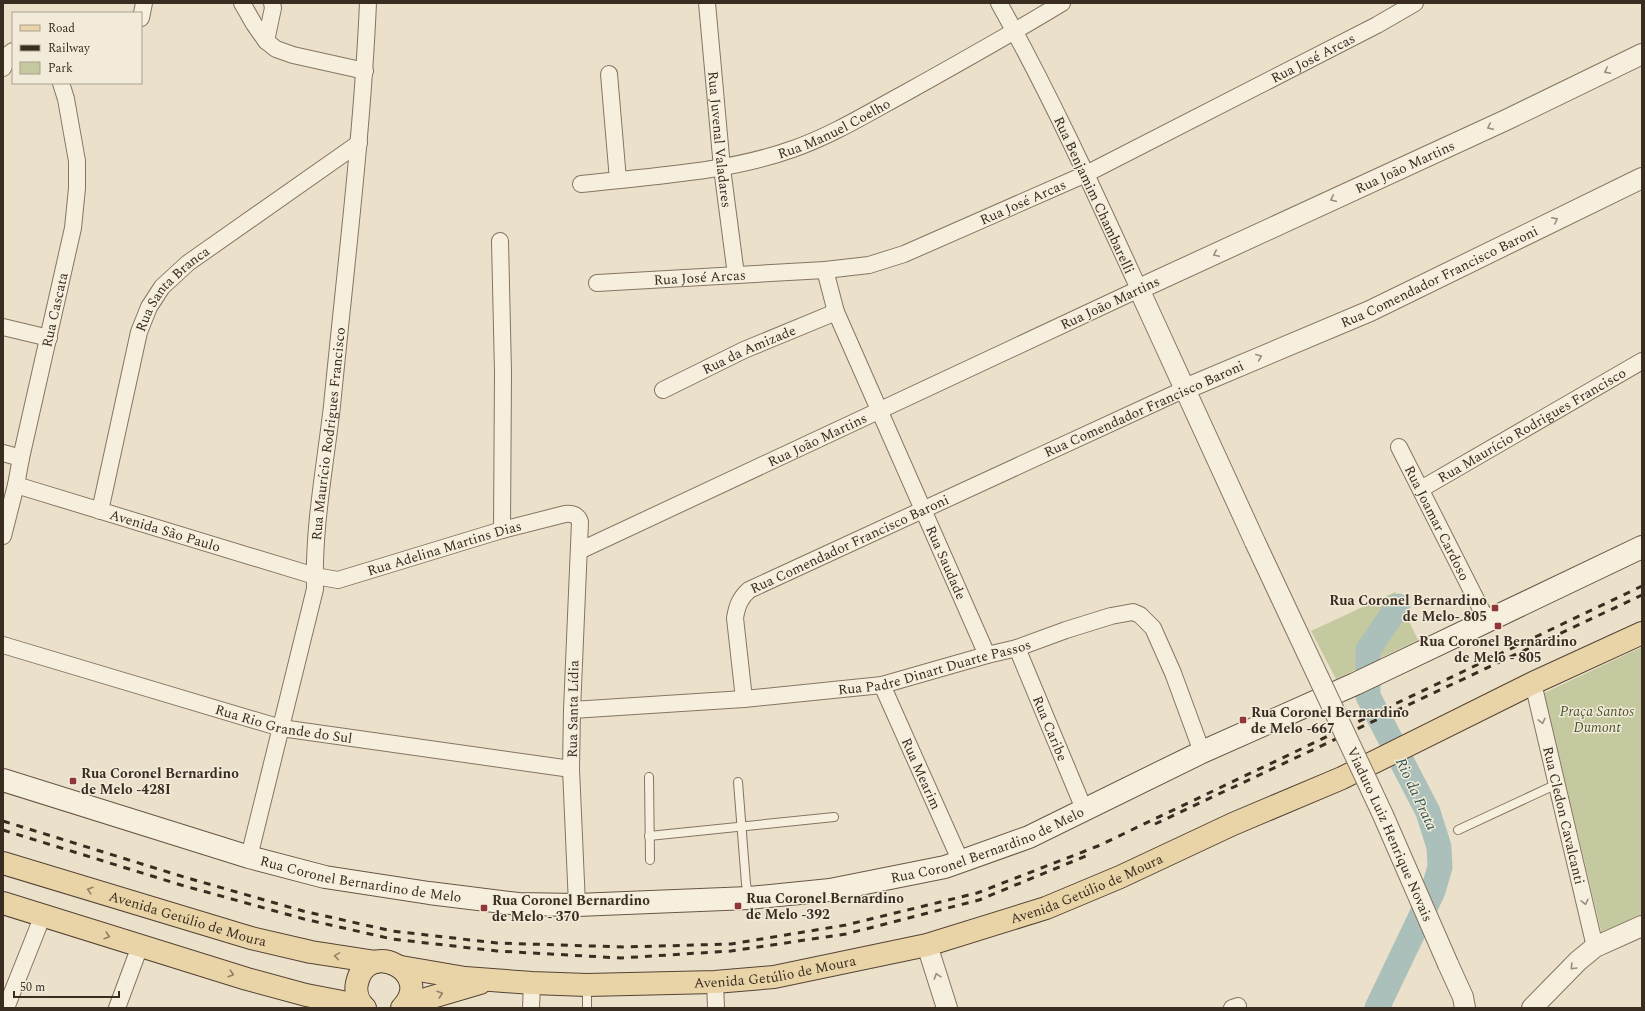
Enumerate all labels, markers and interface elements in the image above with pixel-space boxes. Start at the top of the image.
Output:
legend [12,12,142,84]
text: Road [48,19,75,38]
street label: Rua José Arcas [1267,27,1359,88]
text: Railway [48,39,91,58]
text: Park [48,59,73,78]
one-way arrow [1604,66,1611,74]
street label: Rua Juvenal Valadares [703,70,738,209]
street label: Rua Manuel Coelho [775,93,894,164]
street label: Rua Benjamim Chambarelli [1048,113,1140,277]
one-way arrow [1486,122,1494,130]
street label: Rua João Martins [1352,135,1458,199]
street label: Rua José Arcas [976,174,1069,230]
one-way arrow [1330,194,1338,202]
one-way arrow [1551,217,1558,225]
street label: Rua Comendador Francisco Baroni [1337,220,1541,333]
street label: Rua Santa Branca [130,240,214,335]
one-way arrow [1212,249,1220,257]
street label: Rua José Arcas [653,264,746,290]
street label: Rua Cascata [36,270,73,349]
street label: Rua João Martins [1057,271,1163,335]
street label: Rua da Amizade [698,319,799,380]
street label: Rua Maurício Rodrigues Francisco [306,326,350,541]
one-way arrow [1256,354,1263,362]
street label: Rua Comendador Francisco Baroni [1041,355,1247,463]
street label: Rua Maurício Rodrigues Francisco [1434,362,1630,488]
street label: Rua João Martins [764,407,870,472]
street label: Rua Joamar Cardoso [1399,462,1475,584]
street label: Rua Comendador Francisco Baroni [746,489,952,599]
street label: Avenida São Paulo [107,504,223,557]
street label: Rua Adelina Martins Dias [365,515,524,581]
street label: Rua Saudade [921,522,972,603]
place label: Rua Coronel Bernardino de Melo- 805 [1329,590,1487,627]
marker: Rua Coronel Bernardino de Melo- 805 [1490,603,1500,613]
marker: Rua Coronel Bernardino de Melo - 805 [1493,621,1503,631]
place label: Rua Coronel Bernardino de Melo - 805 [1419,631,1577,668]
street label: Rua Padre Dinart Duarte Passos [837,633,1034,700]
street label: Rua Santa Lídia [562,660,584,758]
street label: Rua Caribe [1027,692,1073,764]
street label: Rua Rio Grande do Sul [213,698,354,748]
park label: Praça Santos Dumont [1560,701,1634,738]
place label: Rua Coronel Bernardino de Melo -667 [1251,702,1409,739]
marker: Rua Coronel Bernardino de Melo -667 [1238,715,1248,725]
one-way arrow [1538,718,1546,725]
street label: Rua Mearim [896,734,947,813]
street label: Viaduto Luiz Henrique Novais [1342,743,1439,925]
street label: Rua Cledon Cavalcanti [1538,744,1590,887]
water label: Rio da Prata [1389,754,1443,834]
place label: Rua Coronel Bernardino de Melo -428I [81,763,239,800]
marker: Rua Coronel Bernardino de Melo -428I [68,776,78,786]
street label: Rua Coronel Bernardino de Melo [889,801,1087,888]
street label: Avenida Getúlio de Moura [1007,848,1166,929]
street label: Rua Coronel Bernardino de Melo [258,850,463,907]
street label: Avenida Getúlio de Moura [106,885,269,952]
one-way arrow [87,886,94,894]
place label: Rua Coronel Bernardino de Melo -392 [746,888,904,925]
place label: Rua Coronel Bernardino de Melo - 370 [492,890,650,927]
one-way arrow [1581,899,1589,906]
marker: Rua Coronel Bernardino de Melo -392 [733,901,743,911]
marker: Rua Coronel Bernardino de Melo - 370 [479,903,489,913]
one-way arrow [103,931,110,940]
street label: Avenida Getúlio de Moura [694,950,858,993]
one-way arrow [334,952,340,961]
one-way arrow [1570,962,1578,970]
one-way arrow [227,969,234,978]
scale bar [14,973,119,999]
one-way arrow [933,973,942,980]
text: 50 m [20,978,45,997]
one-way arrow [437,991,444,999]

